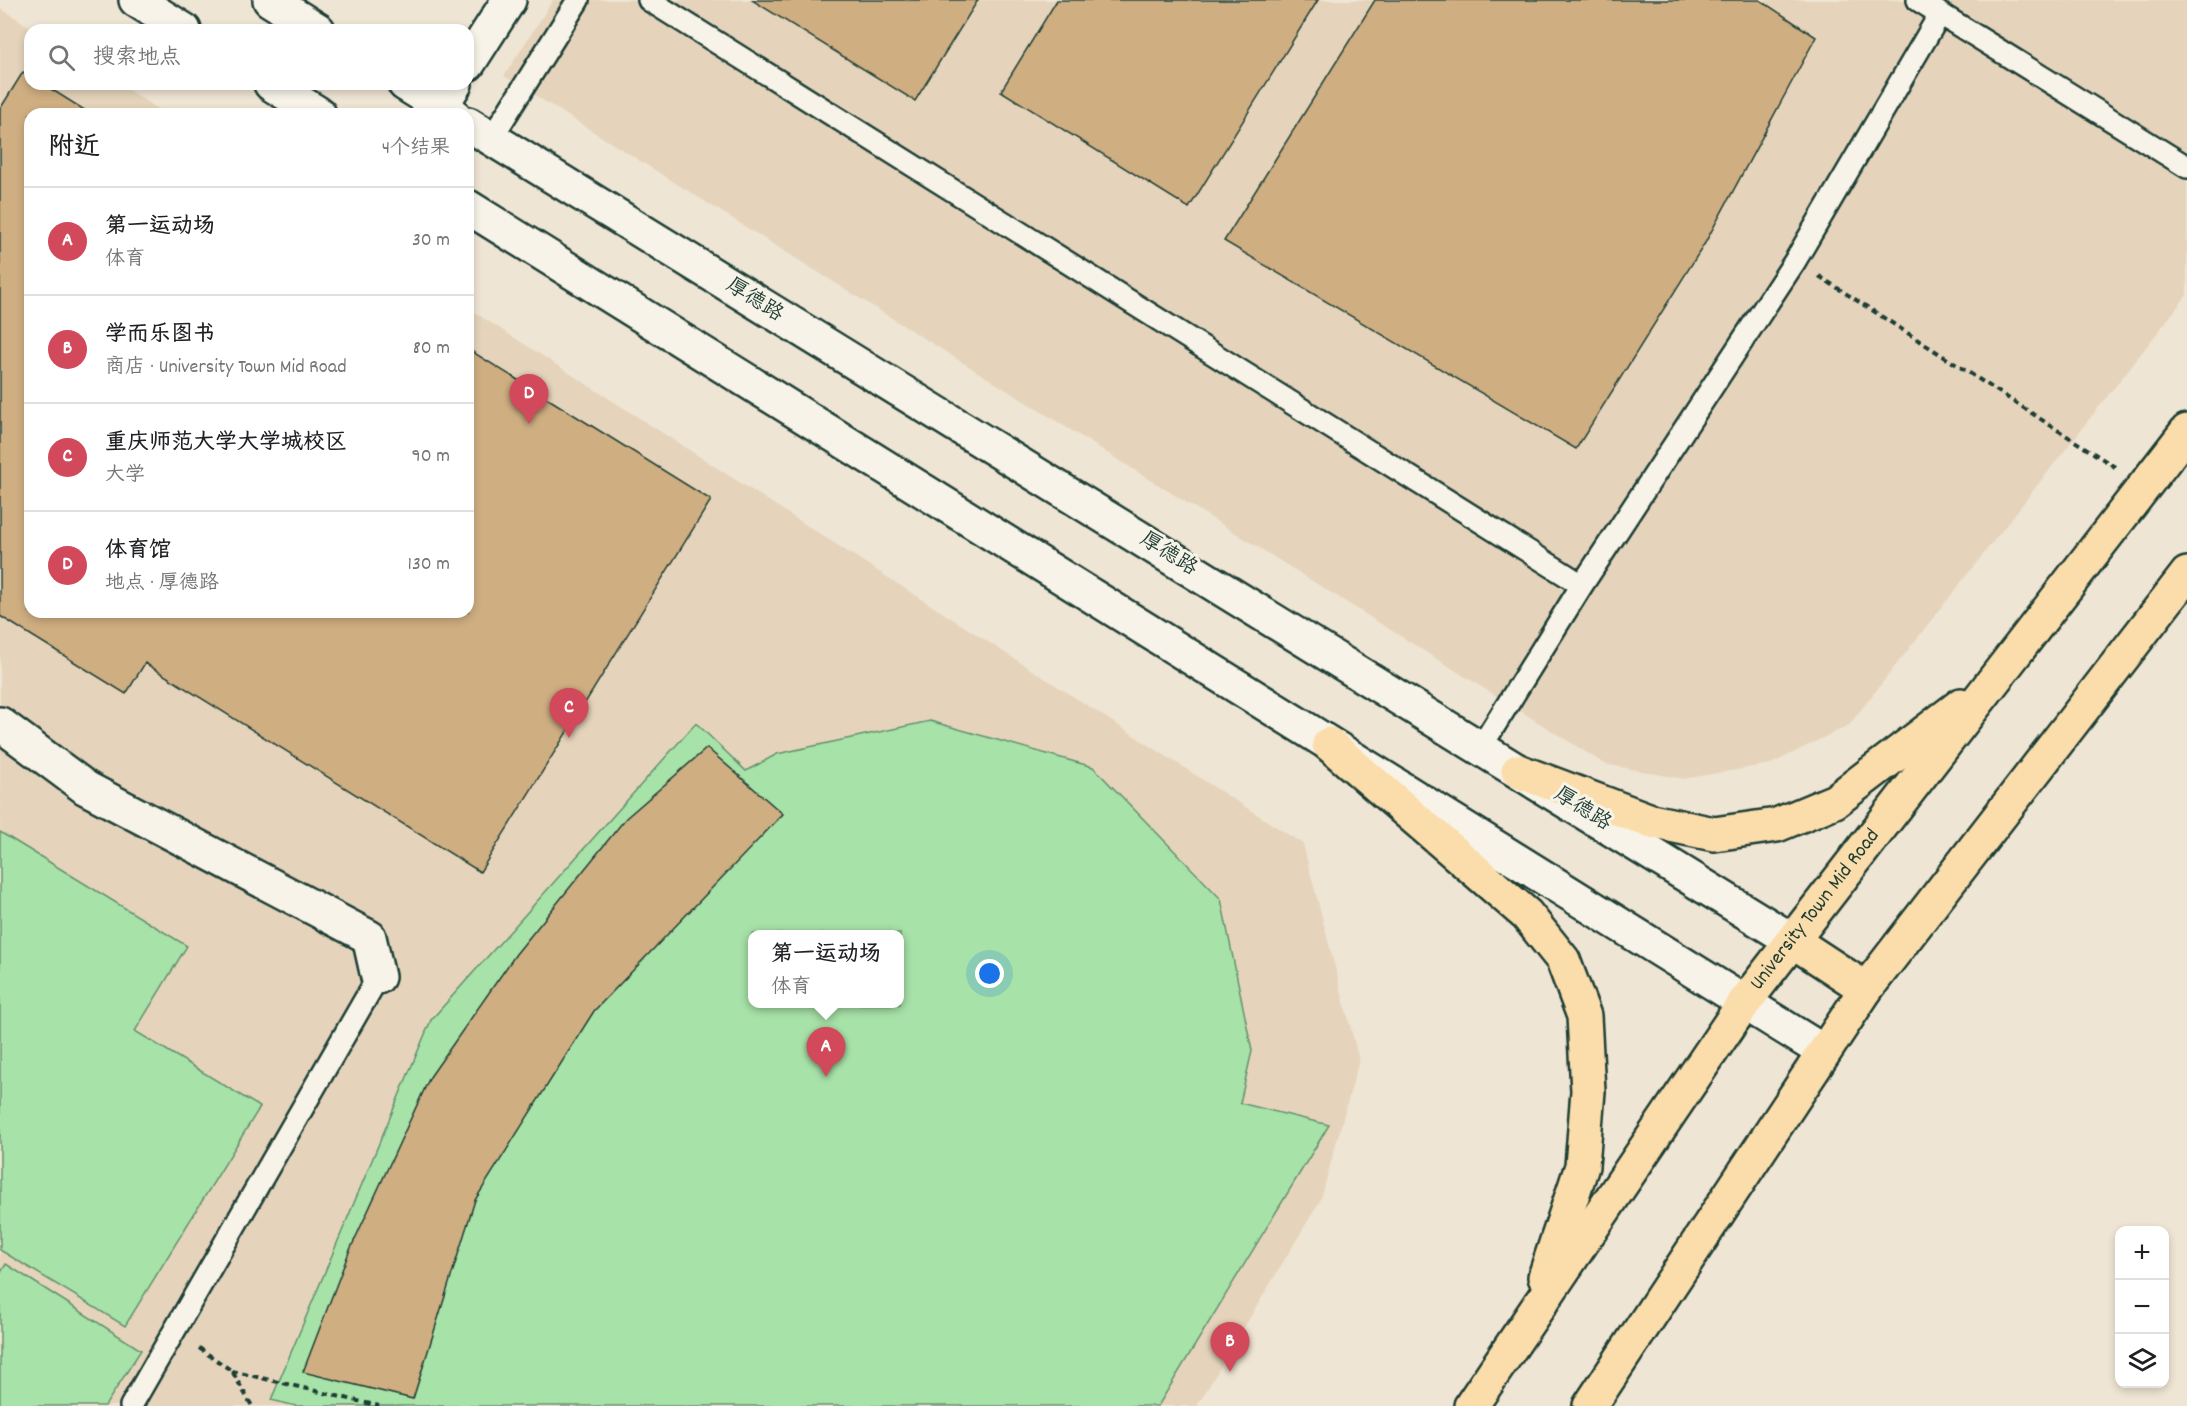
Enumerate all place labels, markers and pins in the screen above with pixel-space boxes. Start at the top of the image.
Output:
pin: D [510,374,548,424]
pin: C [550,688,588,738]
pin: A [806,1028,846,1077]
pin: B [1210,1322,1250,1372]

